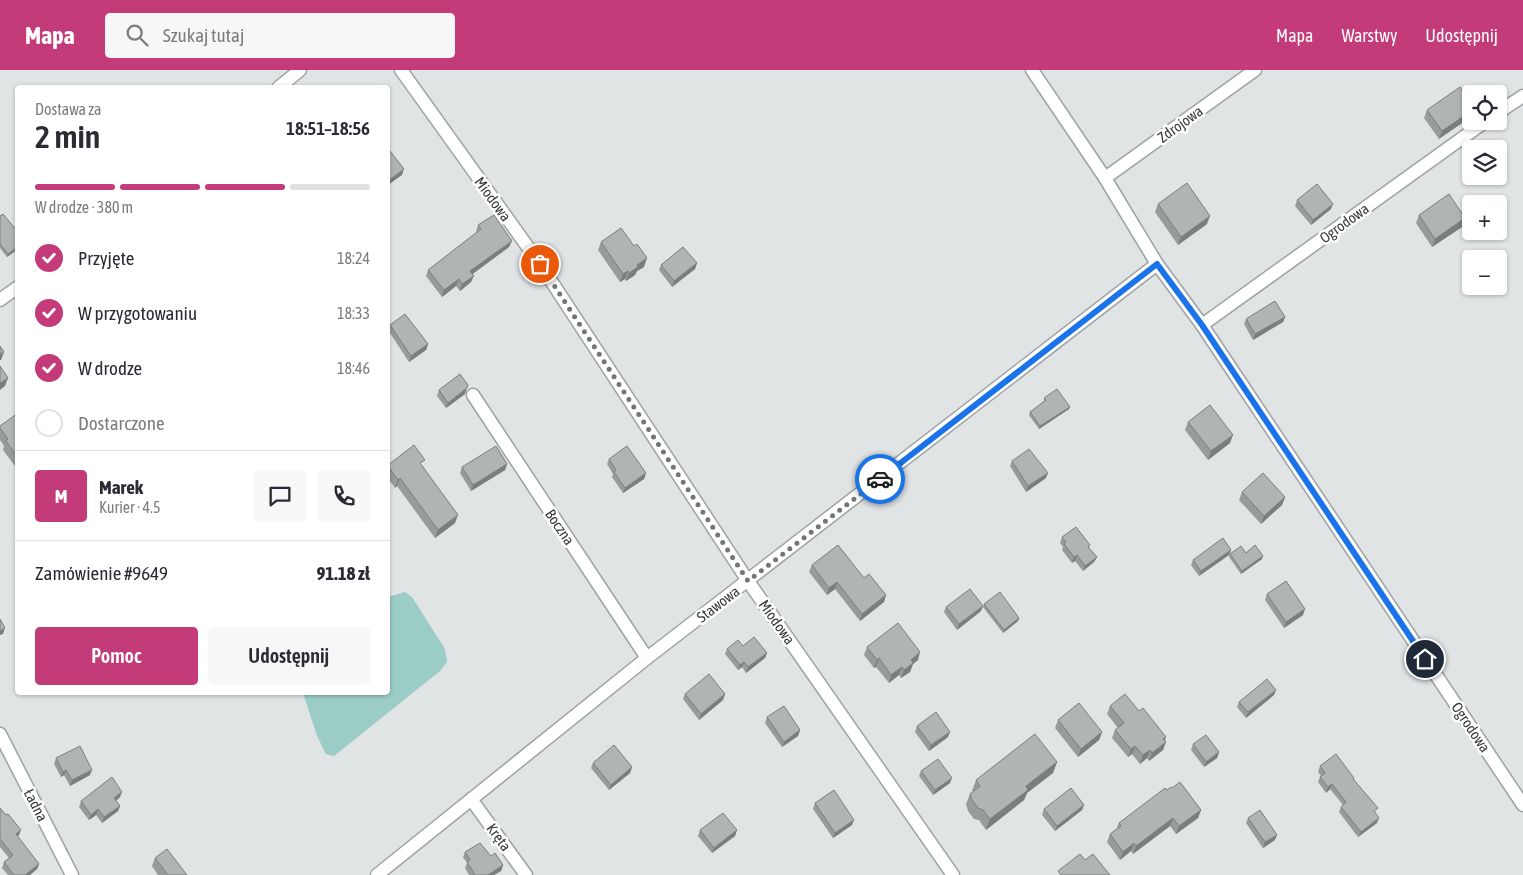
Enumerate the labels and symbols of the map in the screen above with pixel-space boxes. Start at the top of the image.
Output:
street label: Zdrojowa [1154,102,1206,146]
street label: Miodowa [471,174,515,224]
street label: Ogrodowa [1316,200,1372,246]
pin [519,243,561,285]
courier [855,454,905,504]
street label: Boczna [542,506,578,548]
street label: Stawowa [693,582,743,626]
street label: Miodowa [756,597,798,648]
pin [1404,638,1446,680]
street label: Ogrodowa [1448,699,1494,755]
street label: Ładna [21,786,51,824]
street label: Kręta [483,820,515,854]

